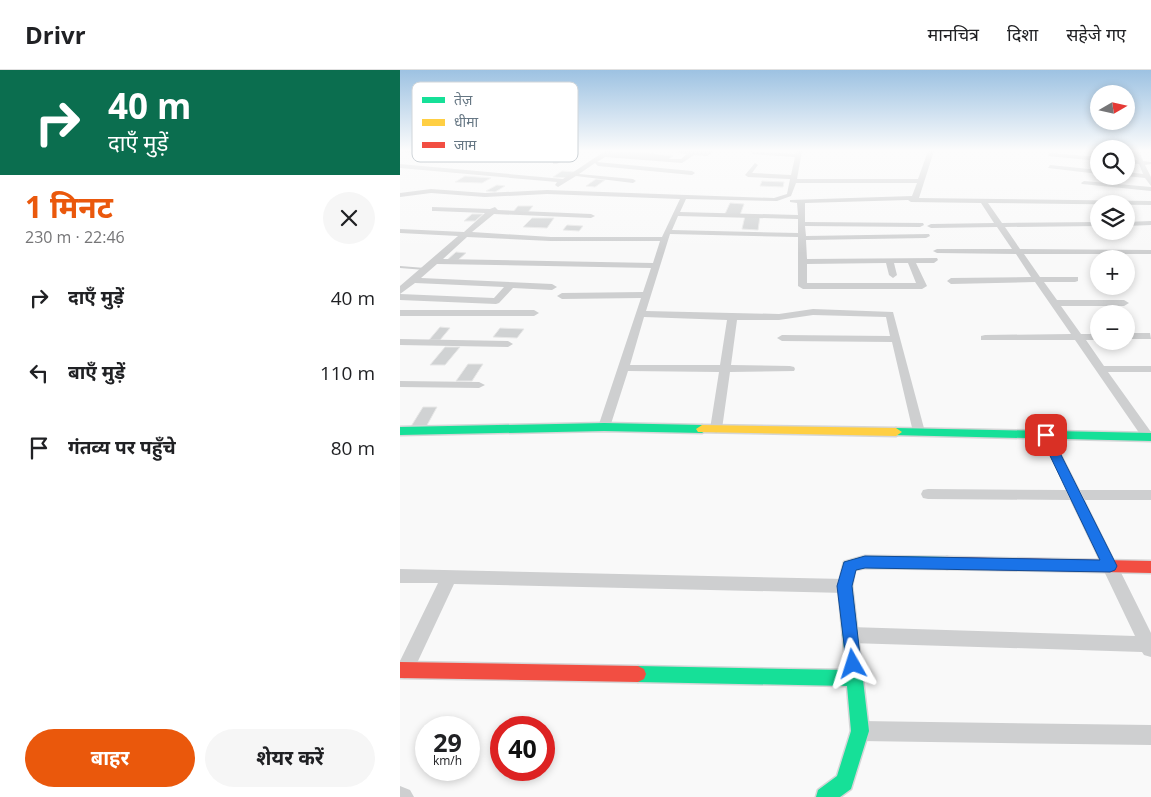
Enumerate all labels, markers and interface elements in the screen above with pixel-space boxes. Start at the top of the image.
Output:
text: Drivr [25,18,86,51]
text: मानचित्र [928,22,979,46]
text: दिशा [1007,22,1038,46]
text: सहेजे गए [1066,22,1126,46]
text: 40 m [108,82,191,129]
legend [412,82,578,162]
north arrow [1090,85,1135,130]
map controls [1090,85,1135,350]
icon: right [25,90,90,155]
text: तेज़ [454,90,473,109]
text: धीमा [454,112,479,131]
text: दाएँ मुड़ें [108,127,168,157]
text: जाम [454,135,477,154]
button: search [1090,140,1135,185]
text: 1 मिनट [25,186,113,227]
button: close [323,192,375,244]
button: layers [1090,195,1135,240]
text: 230 m · 22:46 [25,226,125,248]
button: + [1090,250,1135,295]
icon: right [25,284,53,312]
text: दाएँ मुड़ें [68,284,124,310]
text: 40 m [331,285,375,311]
button: − [1090,305,1135,350]
icon: left [25,359,53,387]
text: बाएँ मुड़ें [68,359,125,385]
text: 110 m [320,360,375,386]
pin [1025,414,1067,456]
icon: arrive [1032,421,1060,449]
icon: arrive [25,434,53,462]
text: गंतव्य पर पहुँचे [68,434,176,460]
text: 80 m [331,435,375,461]
position arrow [826,637,878,689]
speed limit sign: 40 [490,716,555,781]
text: 29 [433,725,462,759]
button: बाहर [25,729,195,787]
button: शेयर करें [205,729,375,787]
text: km/h [433,752,462,769]

